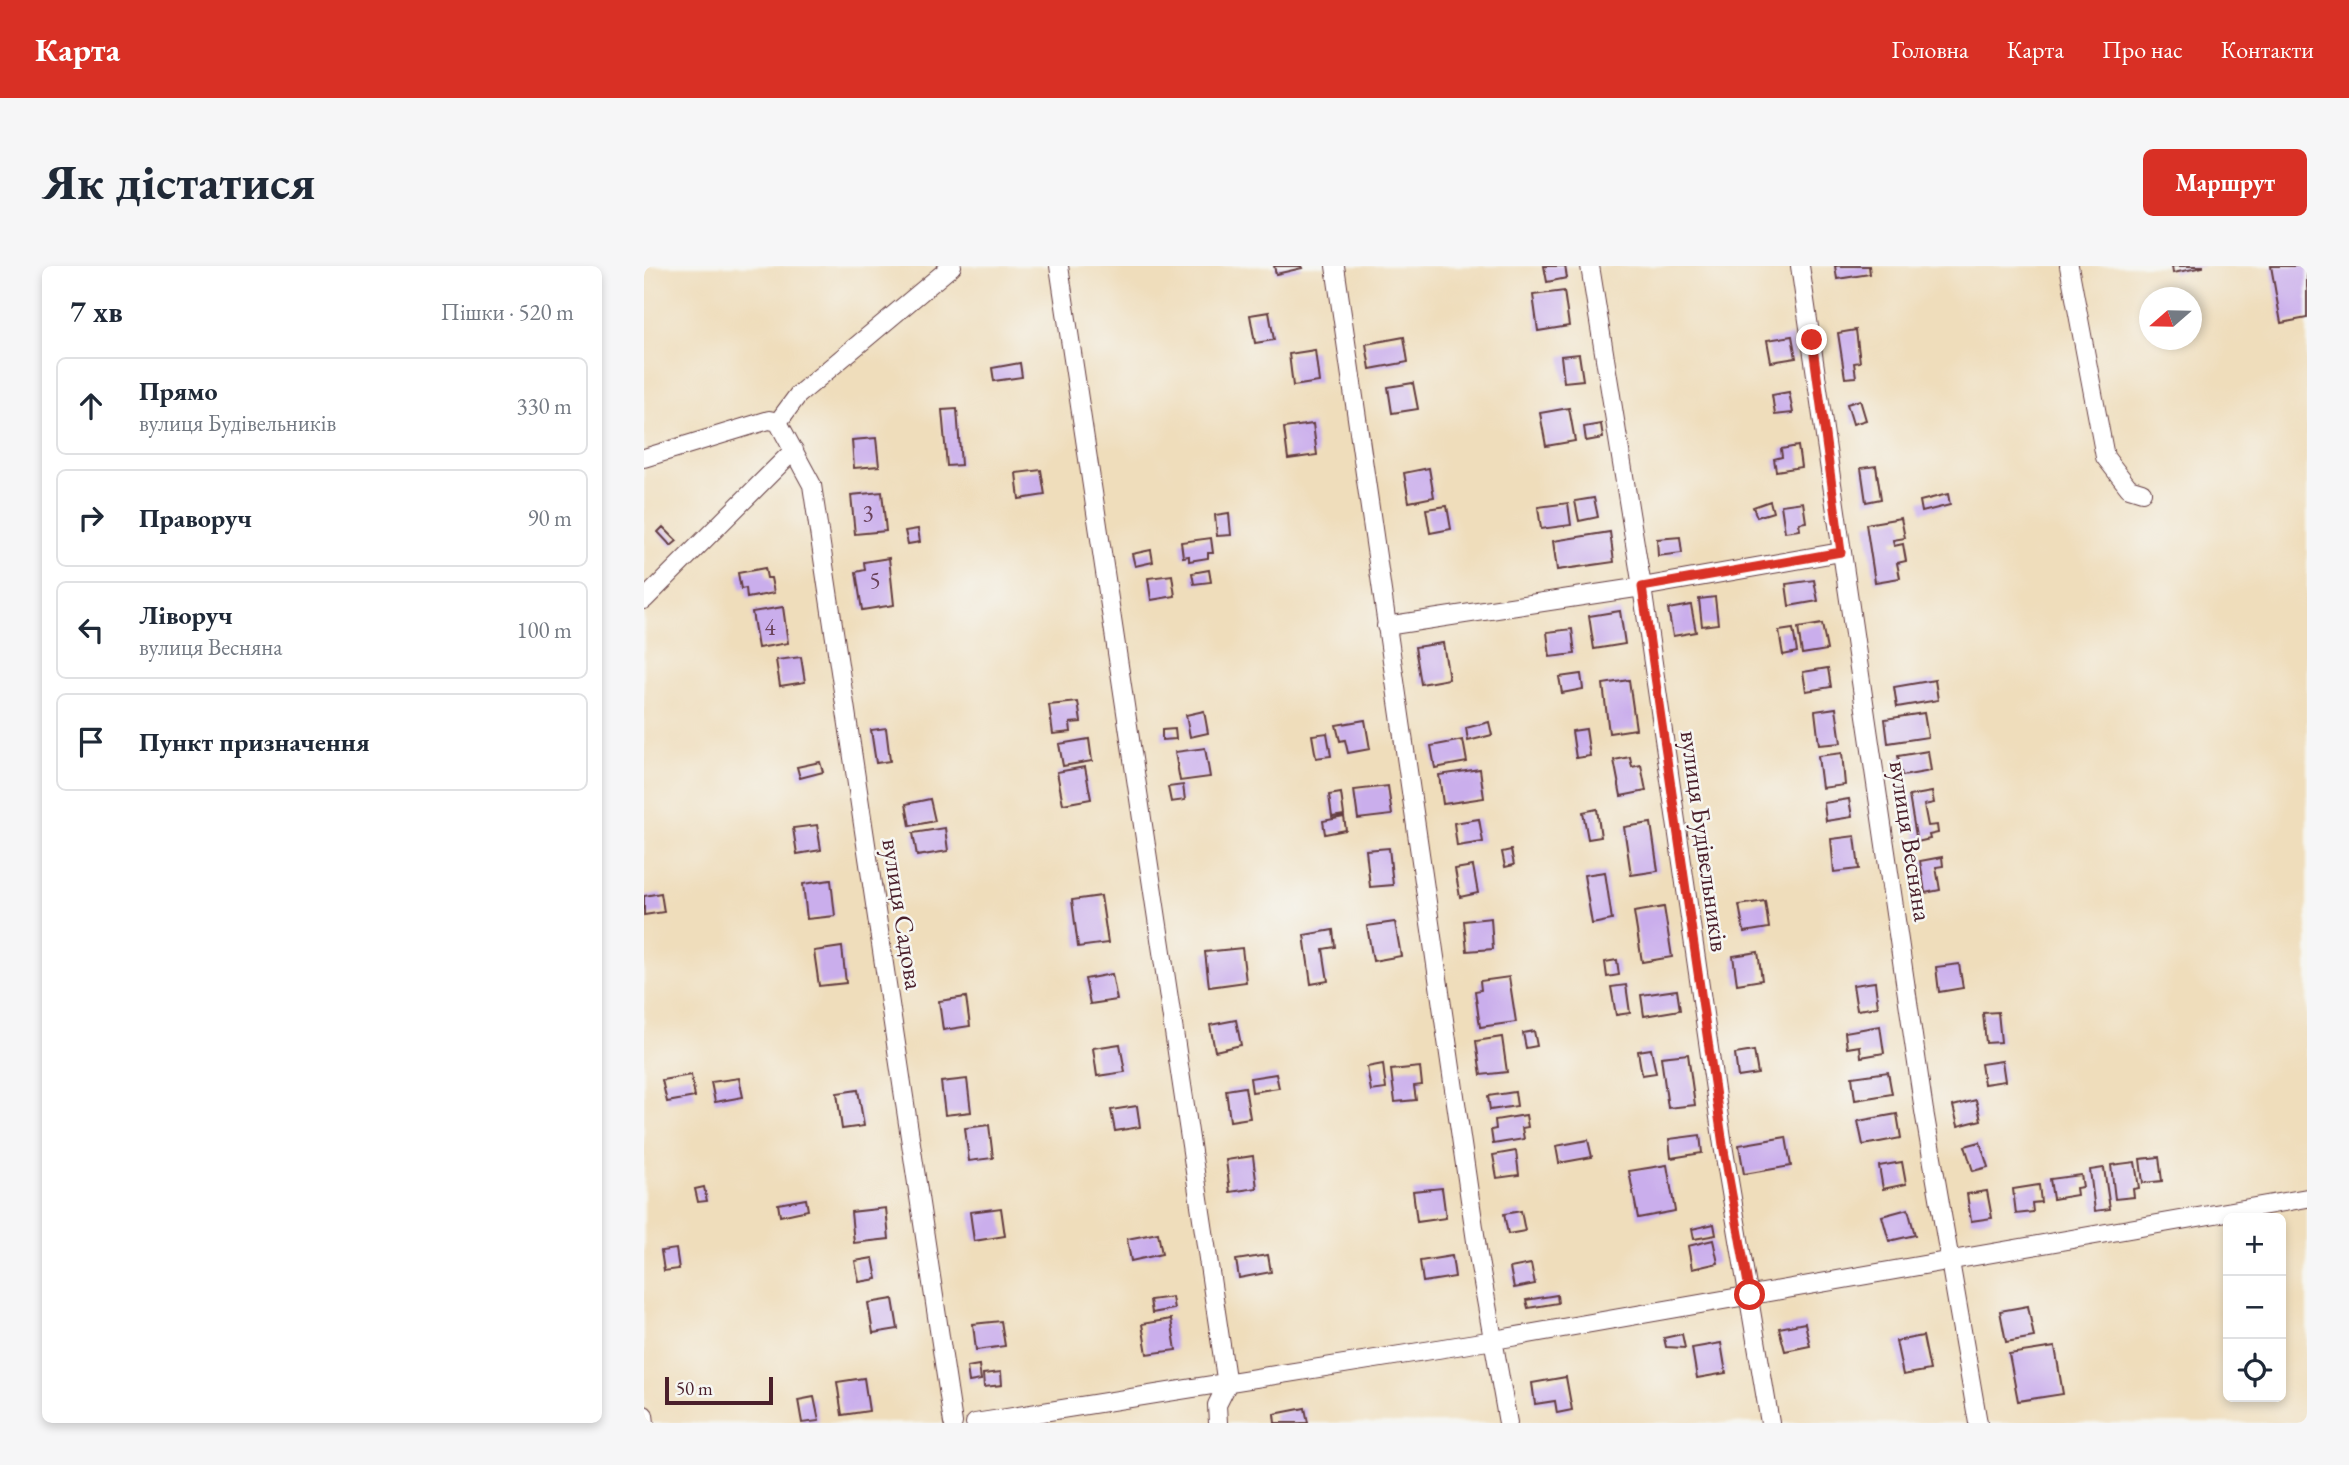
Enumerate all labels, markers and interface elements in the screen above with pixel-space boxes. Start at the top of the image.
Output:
text: Карта [35,28,120,71]
text: Головна [1891,34,1969,65]
text: Карта [2007,34,2064,65]
text: Про нас [2102,34,2183,65]
text: Контакти [2221,34,2314,65]
button: Маршрут [2143,149,2307,216]
text: Як дістатися [42,150,316,214]
north arrow [2139,287,2202,350]
text: 7 хв [70,292,123,331]
text: Пішки · 520 m [441,297,574,327]
route end [1796,324,1827,355]
text: Прямо [139,374,218,408]
icon: ahead [72,387,110,425]
text: 330 m [516,391,572,421]
text: вулиця Будівельників [139,408,336,438]
house number: 3 [862,498,874,528]
icon: right [72,499,110,537]
text: Праворуч [139,501,252,535]
text: 90 m [527,503,572,533]
house number: 5 [869,565,881,595]
text: Ліворуч [139,598,233,632]
icon: left [72,611,110,649]
house number: 4 [764,612,776,642]
text: 100 m [516,615,572,645]
text: вулиця Весняна [139,632,283,662]
icon: arrive [72,723,110,761]
text: Пункт призначення [139,725,370,759]
street label: вулиця Будівельників [1673,728,1737,954]
street label: вулиця Весняна [1882,758,1941,924]
street label: вулиця Садова [874,836,932,993]
map controls [2223,1213,2286,1402]
button: + [2223,1213,2286,1276]
button: − [2223,1276,2286,1339]
route start [1734,1279,1765,1310]
button: locate [2223,1339,2286,1402]
scale bar [665,1374,774,1406]
text: 50 m [676,1376,713,1401]

